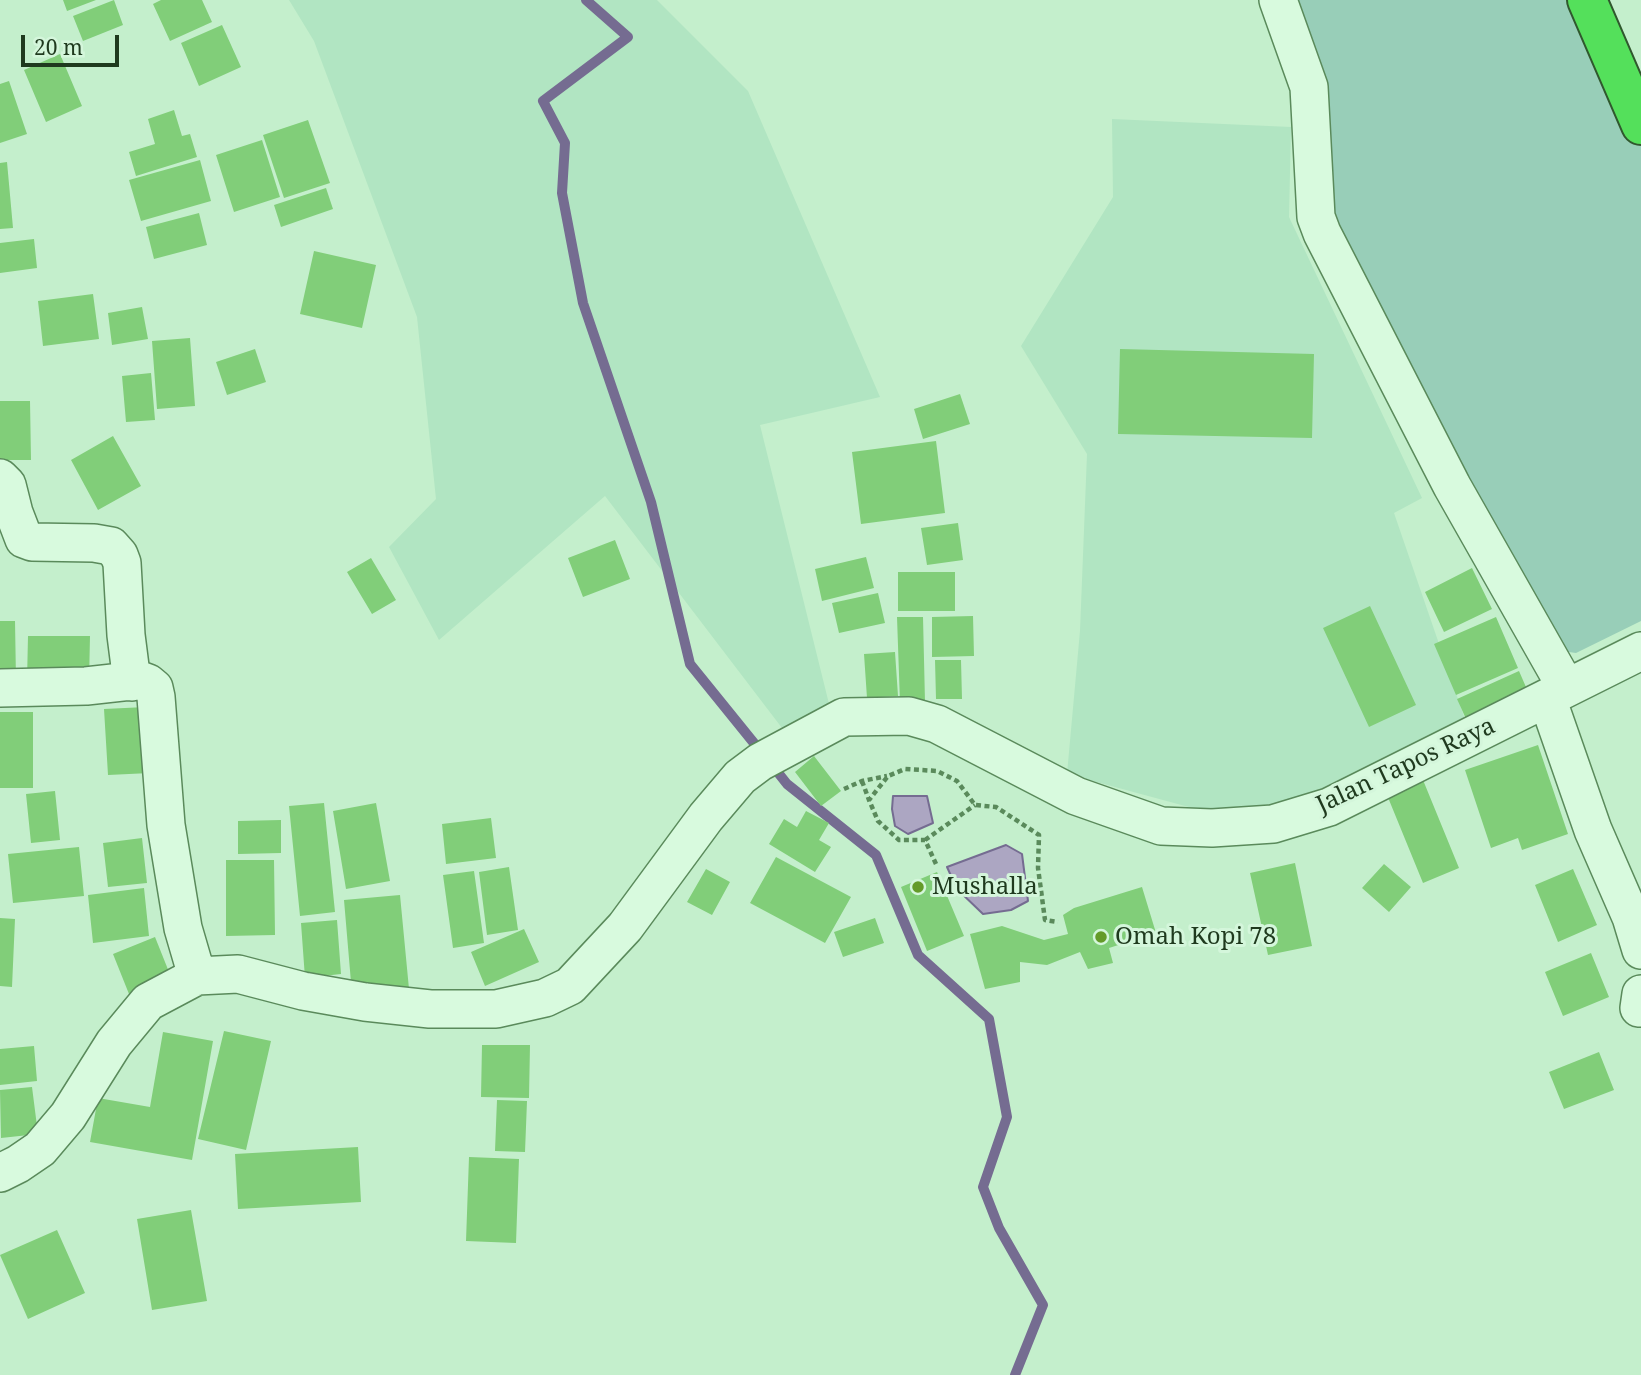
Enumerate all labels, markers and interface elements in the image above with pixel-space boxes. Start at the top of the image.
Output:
scale bar [24,21,122,65]
text: 20 m [34,33,83,61]
street label: Jalan Tapos Raya [1312,712,1500,820]
place label: Mushalla [932,873,1038,901]
marker: Mushalla [910,879,926,895]
place label: Omah Kopi 78 [1115,923,1276,951]
marker: Omah Kopi 78 [1093,929,1109,945]

